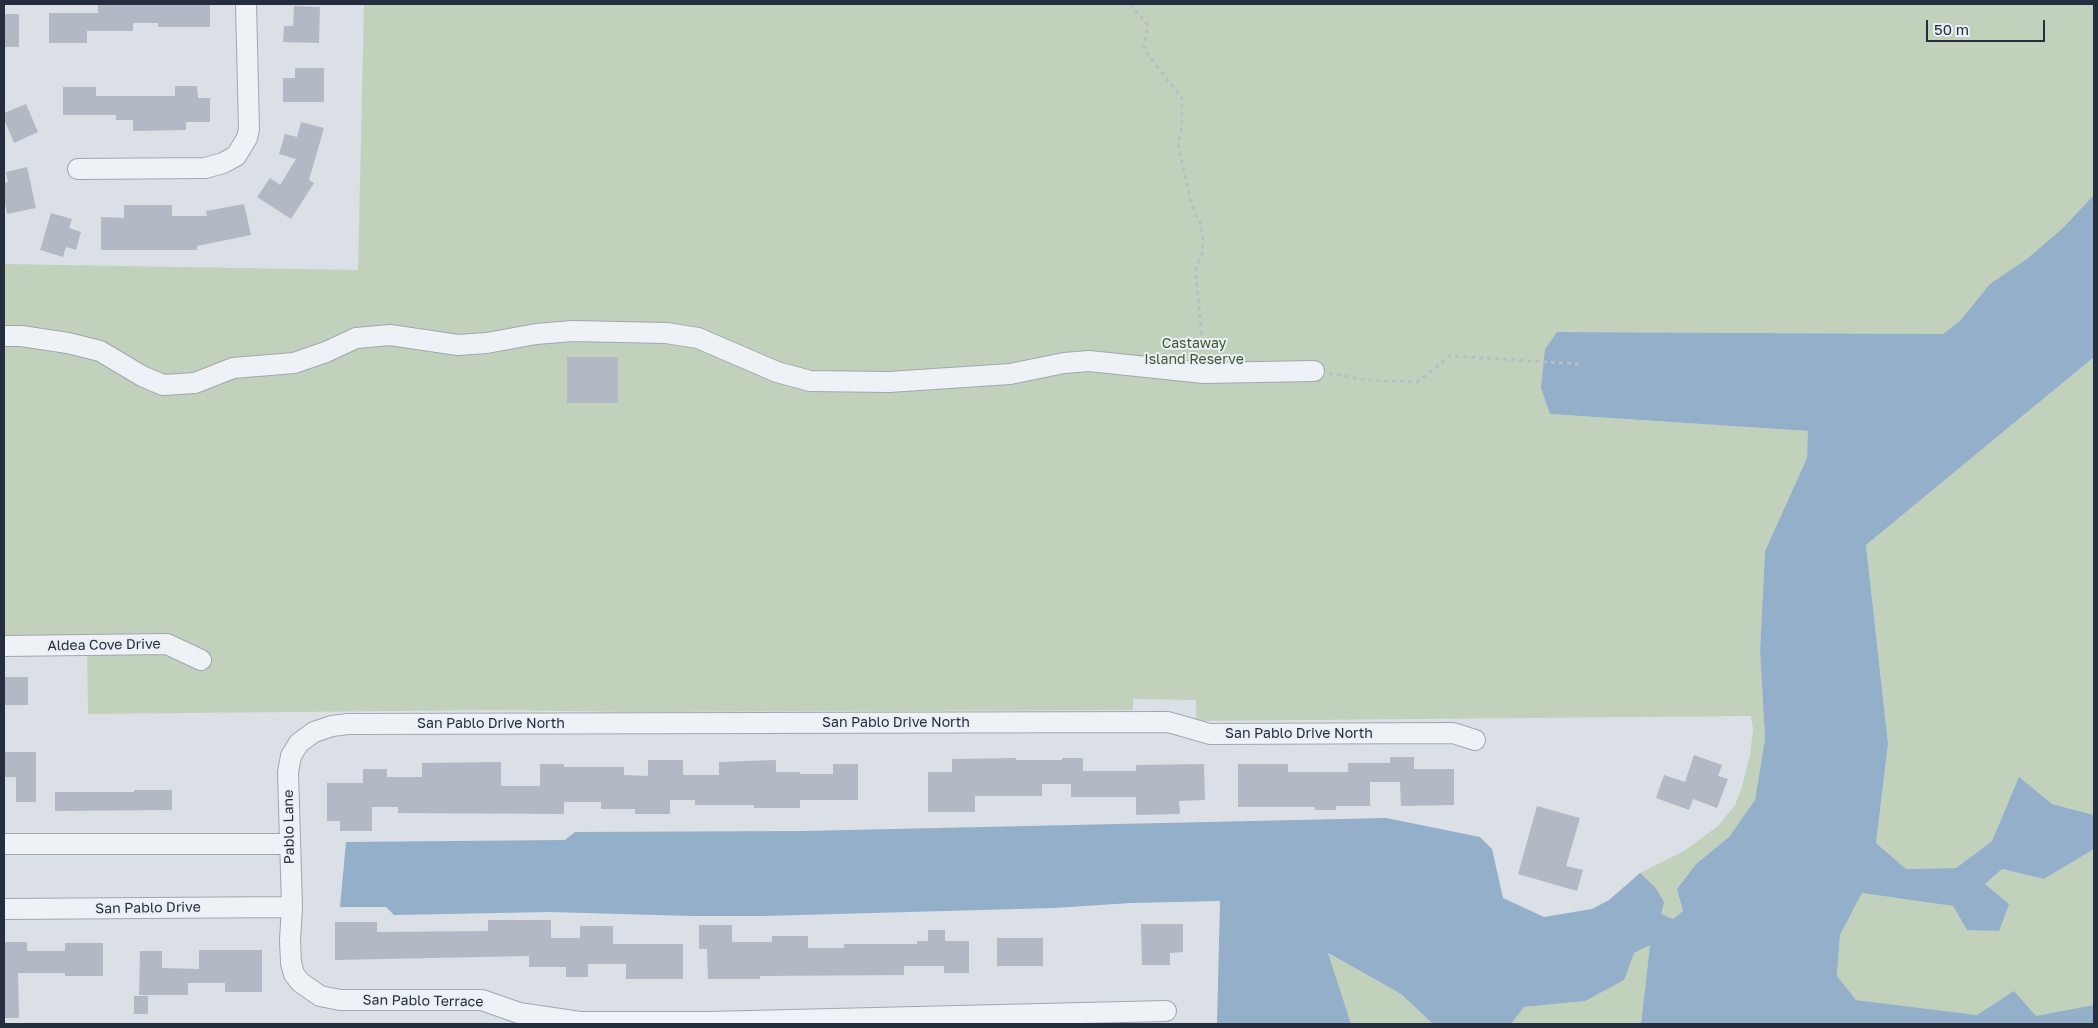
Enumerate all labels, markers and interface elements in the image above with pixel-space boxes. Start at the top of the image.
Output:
scale bar [1928,10,2047,42]
text: 50 m [1934,20,1969,38]
park label: Castaway Island Reserve [1144,336,1244,368]
street label: Aldea Cove Drive [47,636,161,654]
street label: San Pablo Drive North [822,715,970,731]
street label: San Pablo Drive North [417,716,565,732]
street label: San Pablo Drive North [1225,726,1373,742]
street label: Pablo Lane [280,790,298,864]
street label: San Pablo Drive [95,899,201,917]
street label: San Pablo Terrace [362,992,484,1010]

